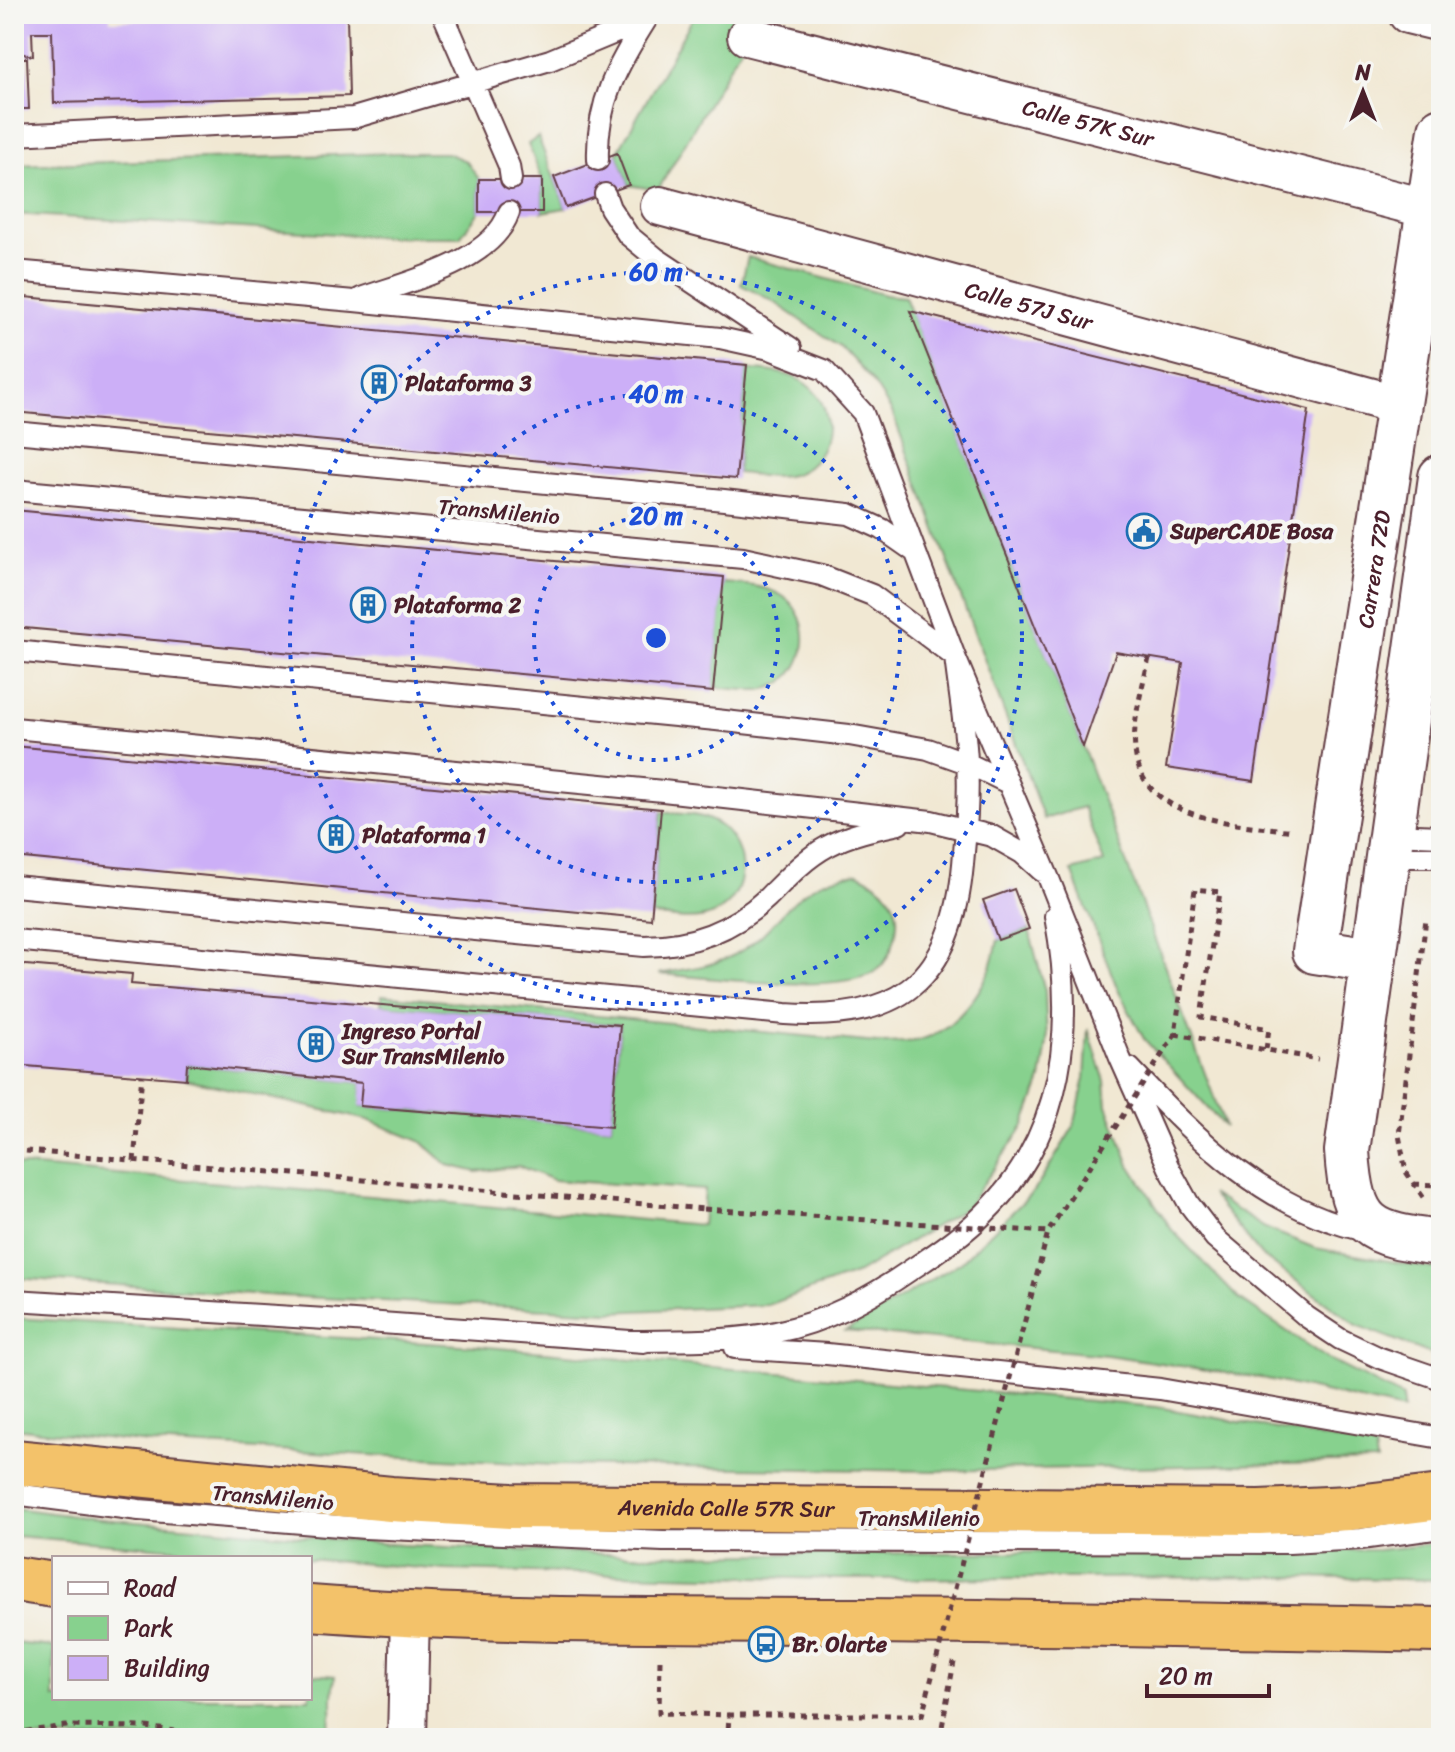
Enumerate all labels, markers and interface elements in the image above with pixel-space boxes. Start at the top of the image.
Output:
north arrow [1323,52,1403,132]
text: N [1354,53,1371,92]
street label: Calle 57K Sur [1018,88,1160,159]
text: 60 m [628,251,683,293]
street label: Calle 57J Sur [960,270,1099,342]
building icon: Plataforma 3 [360,364,398,402]
place label: Plataforma 3 [405,364,532,403]
text: 40 m [629,373,684,415]
street label: TransMilenio [436,487,561,536]
text: 20 m [628,495,683,537]
street label: Carrera 72D [1346,507,1402,631]
public building icon: SuperCADE Bosa [1125,512,1163,550]
place label: SuperCADE Bosa [1169,512,1334,551]
building icon: Plataforma 2 [349,586,387,624]
place label: Plataforma 2 [394,586,521,625]
centre of rings [642,624,670,652]
building icon: Plataforma 1 [317,816,355,854]
place label: Plataforma 1 [362,816,486,855]
place label: Ingreso Portal Sur TransMilenio [341,1012,505,1076]
building icon: Ingreso Portal Sur TransMilenio [297,1025,335,1063]
street label: TransMilenio [210,1473,335,1522]
street label: Avenida Calle 57R Sur [617,1488,836,1529]
street label: TransMilenio [858,1499,980,1538]
legend [52,1556,312,1700]
text: Road [124,1567,178,1609]
text: Park [124,1607,173,1649]
bus stop icon: Br. Olarte [747,1625,785,1663]
place label: Br. Olarte [792,1625,888,1664]
text: Building [124,1647,210,1689]
scale bar [1147,1648,1269,1698]
text: 20 m [1159,1655,1213,1697]

